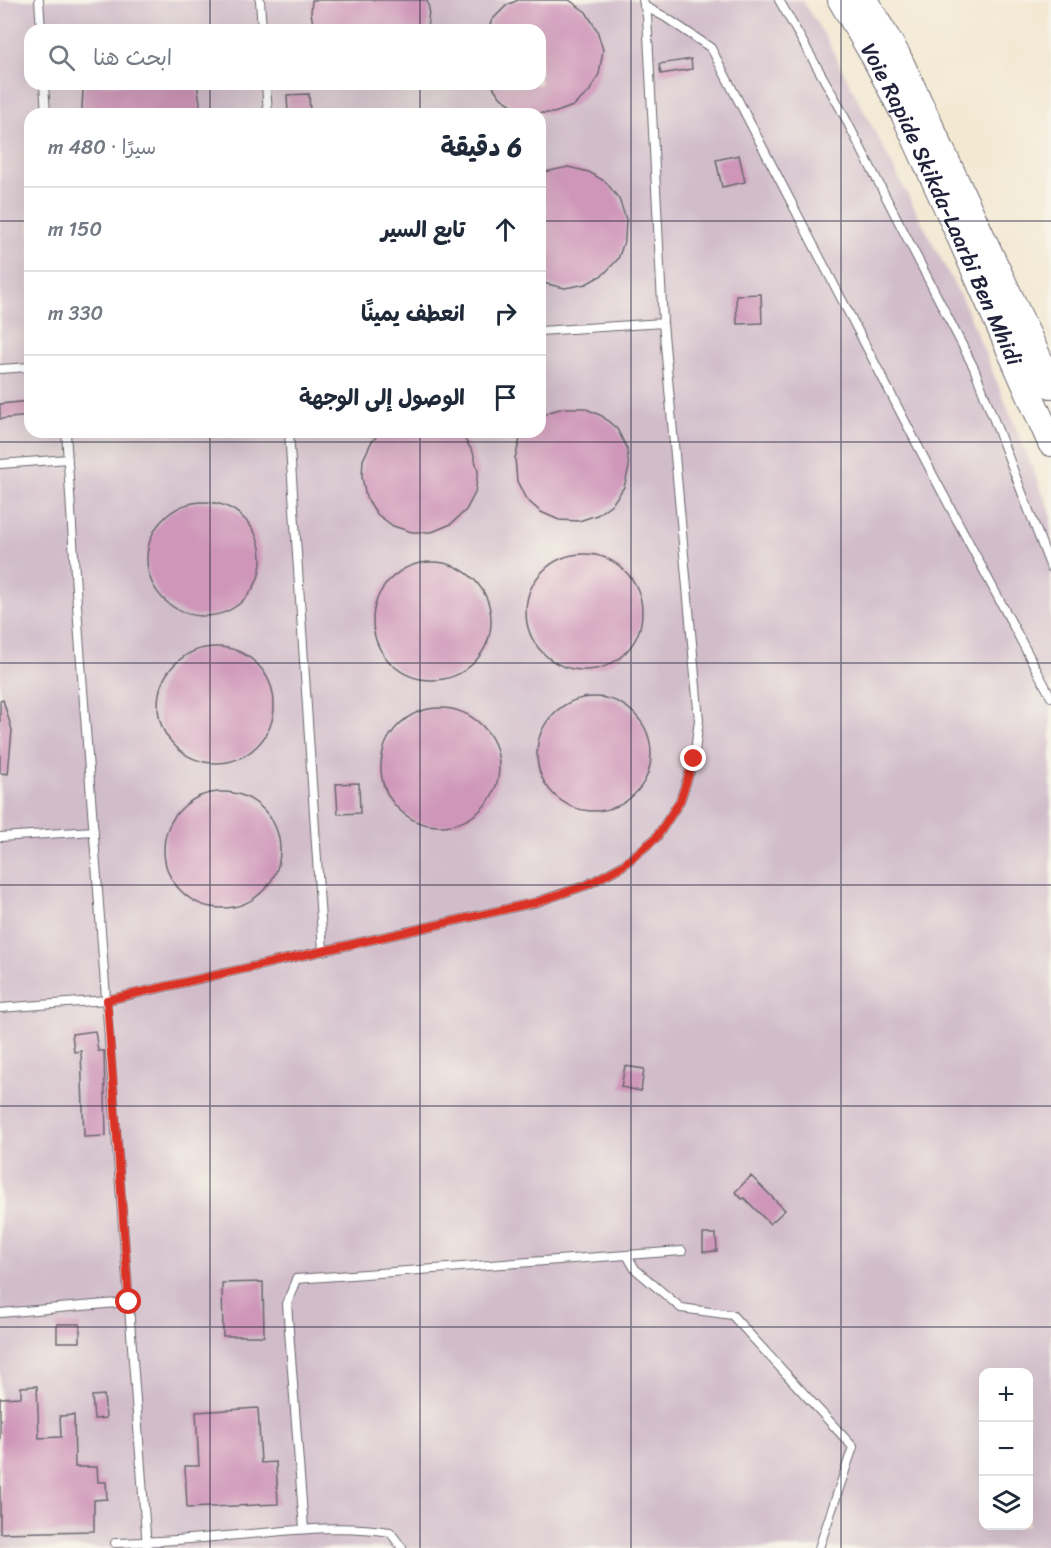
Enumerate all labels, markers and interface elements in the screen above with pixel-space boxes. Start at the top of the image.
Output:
search box [24,24,546,90]
street label: Voie Rapide Skikda-Laarbi Ben Mhidi [850,35,1034,373]
text: ابحث هنا [93,38,172,77]
icon: search [45,41,78,74]
text: 6 دقيقة [440,124,522,170]
text: سيرًا · 480 m [48,130,156,165]
text: تابع السير [381,210,465,249]
text: 150 m [48,212,102,247]
icon: ahead [489,213,522,246]
text: انعطف يمينًا [361,294,465,333]
text: 330 m [48,296,103,331]
icon: right [489,297,522,330]
text: الوصول إلى الوجهة [299,378,465,417]
icon: arrive [489,381,522,414]
route end [680,745,706,771]
route start [115,1288,141,1314]
map controls [979,1368,1033,1530]
button: + [979,1368,1033,1422]
button: − [979,1422,1033,1476]
button: layers [979,1476,1033,1530]

